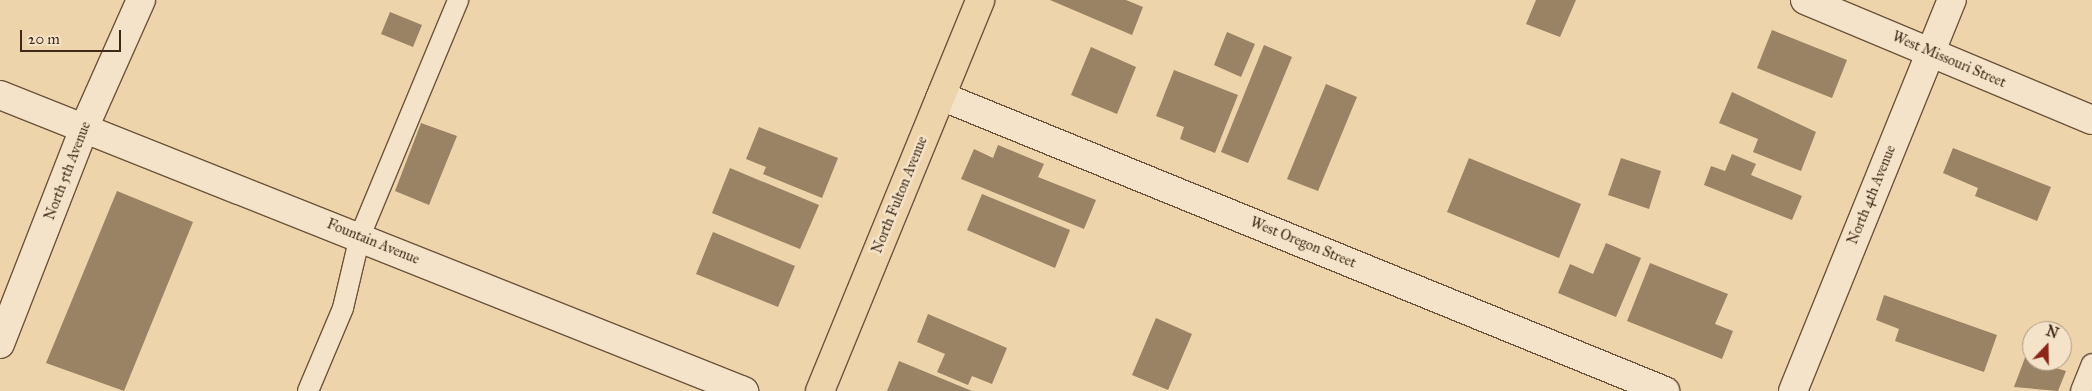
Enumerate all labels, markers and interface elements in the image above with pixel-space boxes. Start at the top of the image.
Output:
scale bar [22,20,124,52]
street label: West Missouri Street [1890,29,2008,91]
text: 20 m [28,30,60,48]
street label: North 5th Avenue [42,119,94,223]
street label: North Fulton Avenue [869,134,931,256]
street label: North 4th Avenue [1844,143,1900,247]
street label: West Oregon Street [1248,214,1358,272]
street label: Fountain Avenue [324,216,422,268]
north arrow [2022,321,2072,371]
text: N [2044,322,2061,343]

